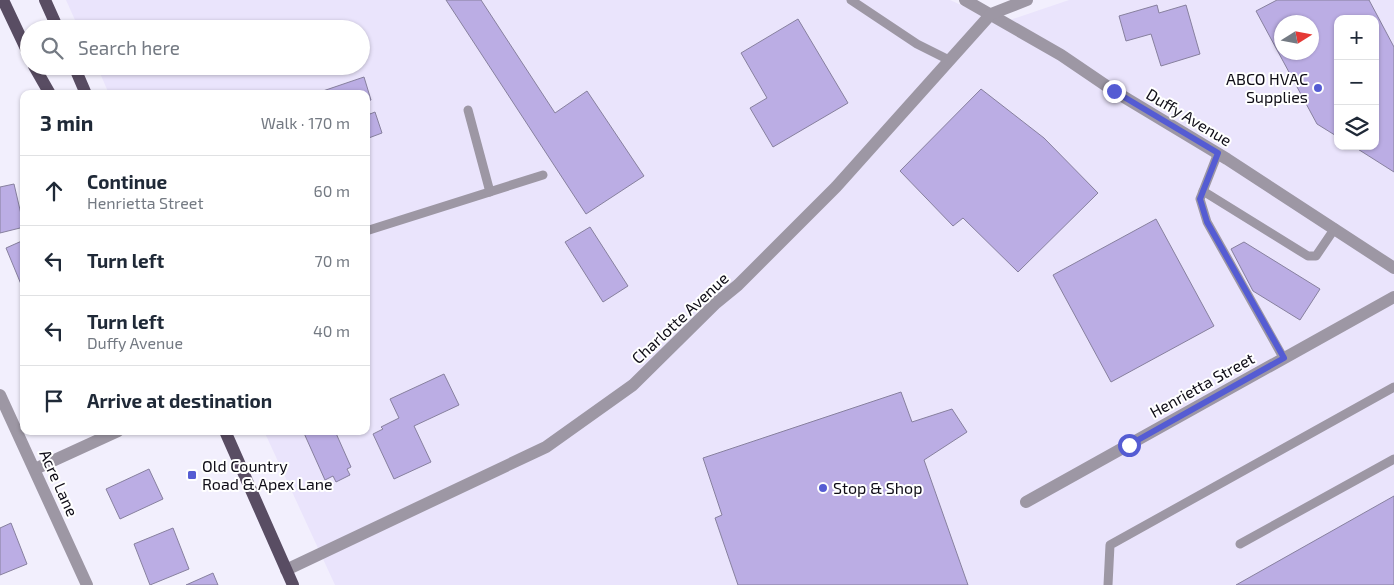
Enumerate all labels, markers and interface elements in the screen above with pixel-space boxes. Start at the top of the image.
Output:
north arrow [1274,15,1319,60]
map controls [1334,15,1379,150]
button: + [1334,15,1379,60]
search box [20,20,370,75]
icon: search [38,34,66,62]
text: Search here [78,36,180,59]
button: − [1334,60,1379,105]
place label: ABCO HVAC Supplies [1226,69,1308,106]
route end [1103,80,1126,103]
marker: ABCO HVAC Supplies [1312,82,1324,94]
street label: Duffy Avenue [1143,84,1235,149]
button: layers [1334,105,1379,150]
text: 3 min [40,110,93,135]
text: Walk · 170 m [261,113,350,132]
text: Continue [87,170,167,193]
icon: ahead [40,177,68,205]
text: 60 m [314,181,350,200]
text: Henrietta Street [87,193,204,212]
icon: left [40,247,68,275]
text: Turn left [87,249,164,272]
text: 70 m [315,251,350,270]
street label: Charlotte Avenue [627,268,732,367]
text: Turn left [87,310,164,333]
icon: left [40,317,68,345]
text: 40 m [313,321,350,340]
text: Duffy Avenue [87,333,183,352]
street label: Henrietta Street [1146,348,1257,421]
icon: arrive [40,387,68,415]
text: Arrive at destination [87,389,272,412]
route start [1118,434,1141,457]
street label: Acre Lane [36,446,83,519]
place label: Old Country Road & Apex Lane [202,456,333,493]
marker: Old Country Road & Apex Lane [186,469,198,481]
place label: Stop & Shop [833,478,922,497]
marker: Stop & Shop [817,482,829,494]

